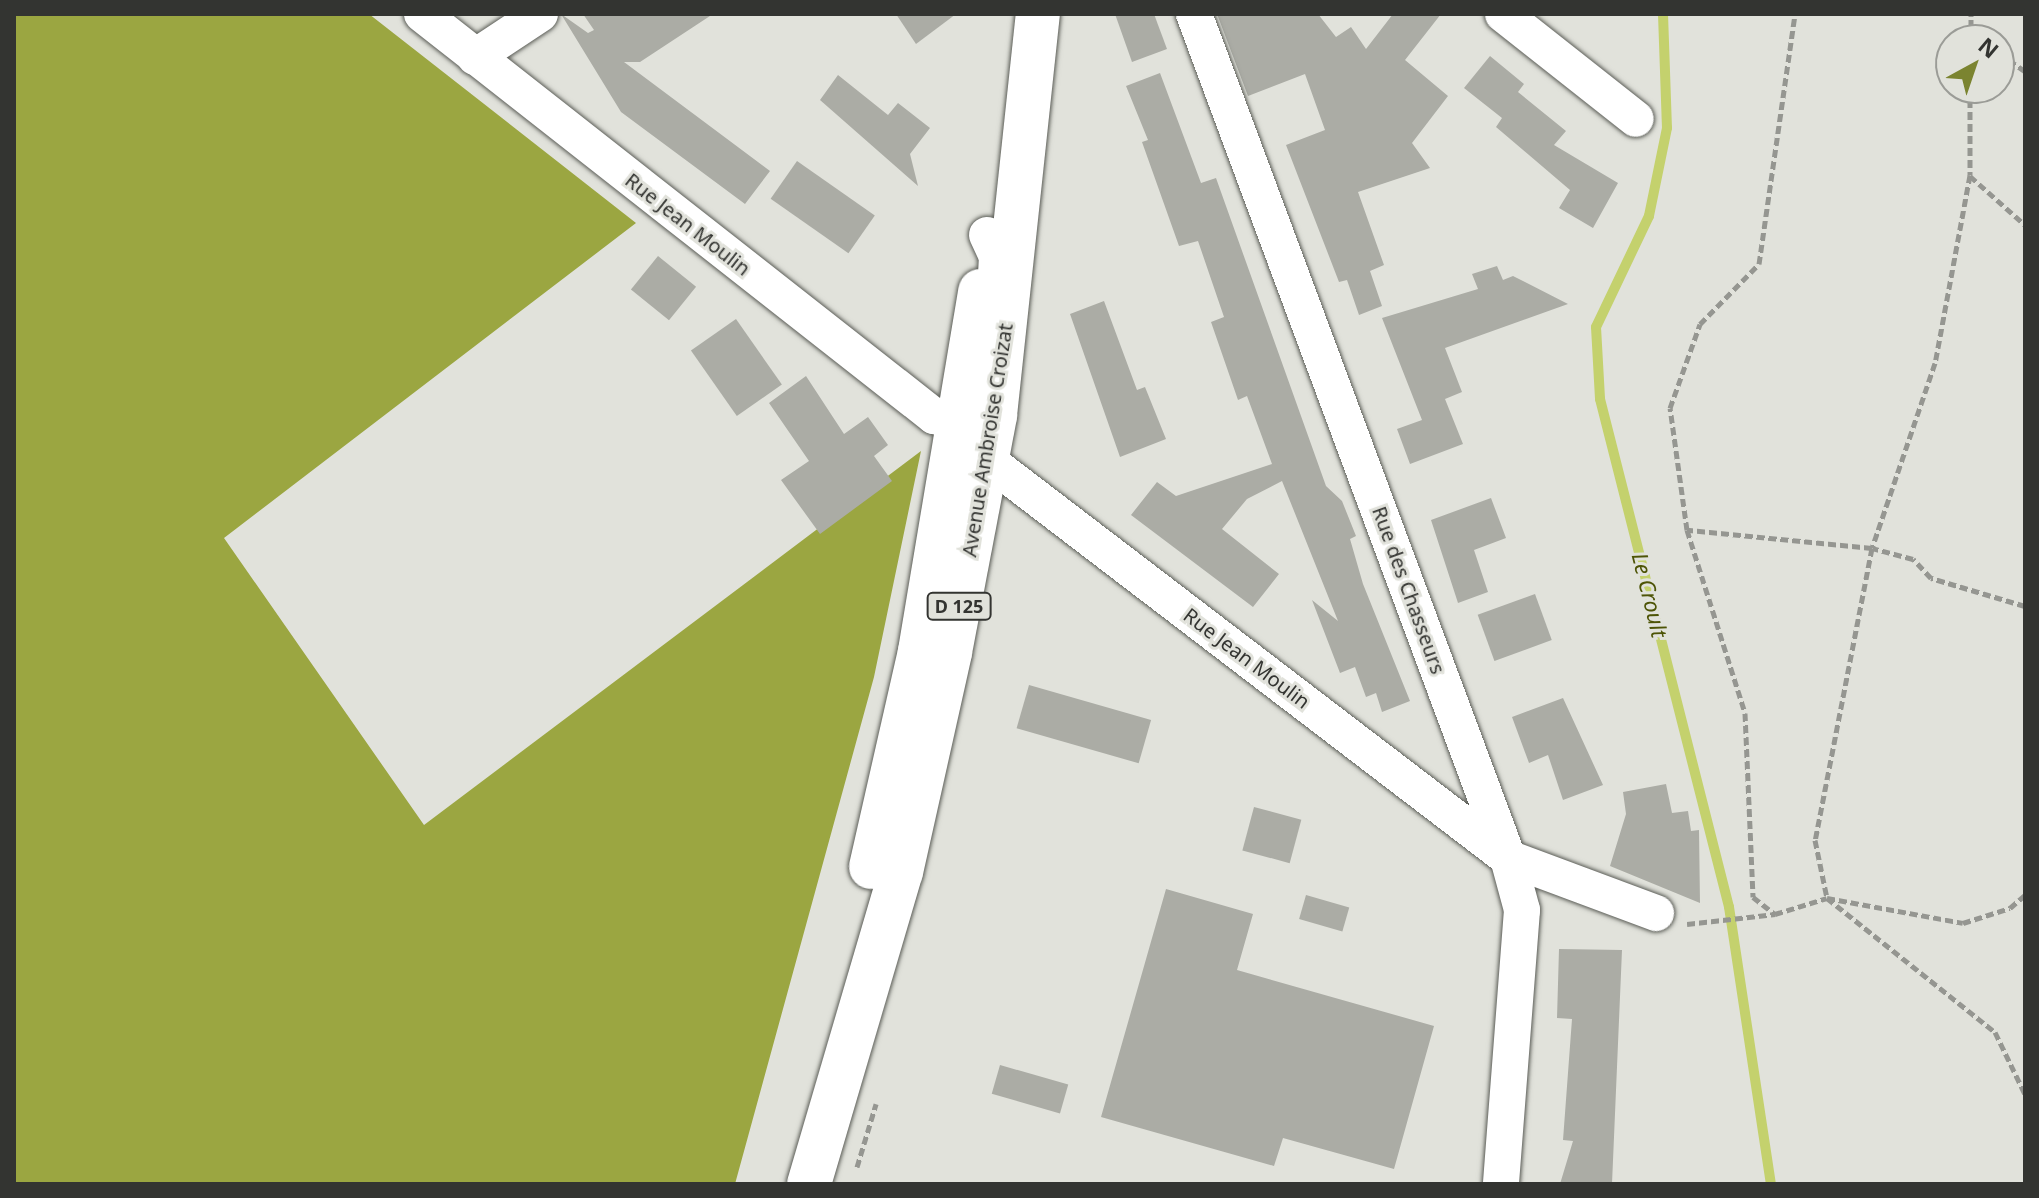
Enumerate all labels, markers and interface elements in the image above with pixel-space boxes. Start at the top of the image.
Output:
north arrow [1935,24,2015,104]
text: N [1973,30,2006,64]
street label: Rue Jean Moulin [621,168,755,280]
street label: Avenue Ambroise Croizat [957,322,1017,558]
street label: Rue des Chasseurs [1368,503,1450,677]
water label: Le Croult [1627,550,1673,640]
road number: D 125 [925,592,993,620]
street label: Rue Jean Moulin [1179,603,1315,713]

